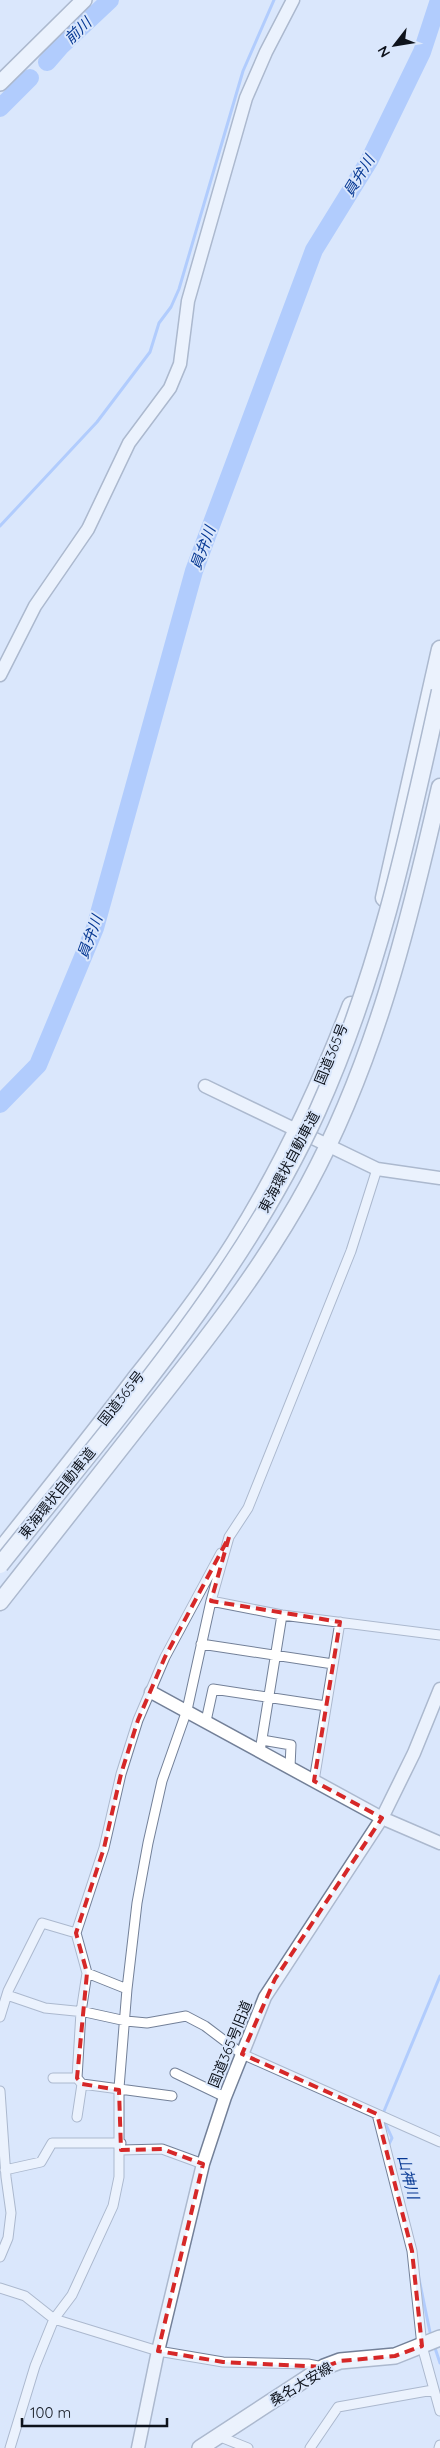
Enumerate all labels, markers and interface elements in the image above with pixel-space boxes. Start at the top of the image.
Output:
water label: 前川 [60,12,96,48]
north arrow [370,20,420,70]
text: N [373,43,394,61]
water label: 員弁川 [339,150,379,200]
water label: 員弁川 [186,522,220,572]
water label: 員弁川 [73,911,107,961]
street label: 国道365号 [311,1021,351,1087]
street label: 東海環状自動車道 [255,1108,323,1216]
street label: 国道365号 [94,1367,148,1429]
street label: 東海環状自動車道 [15,1444,99,1542]
street label: 国道365号旧道 [204,1998,256,2090]
water label: 山神川 [394,2153,424,2203]
street label: 桑名大安線 [266,2358,336,2410]
scale bar [22,2396,168,2428]
text: 100 m [30,2403,71,2422]

